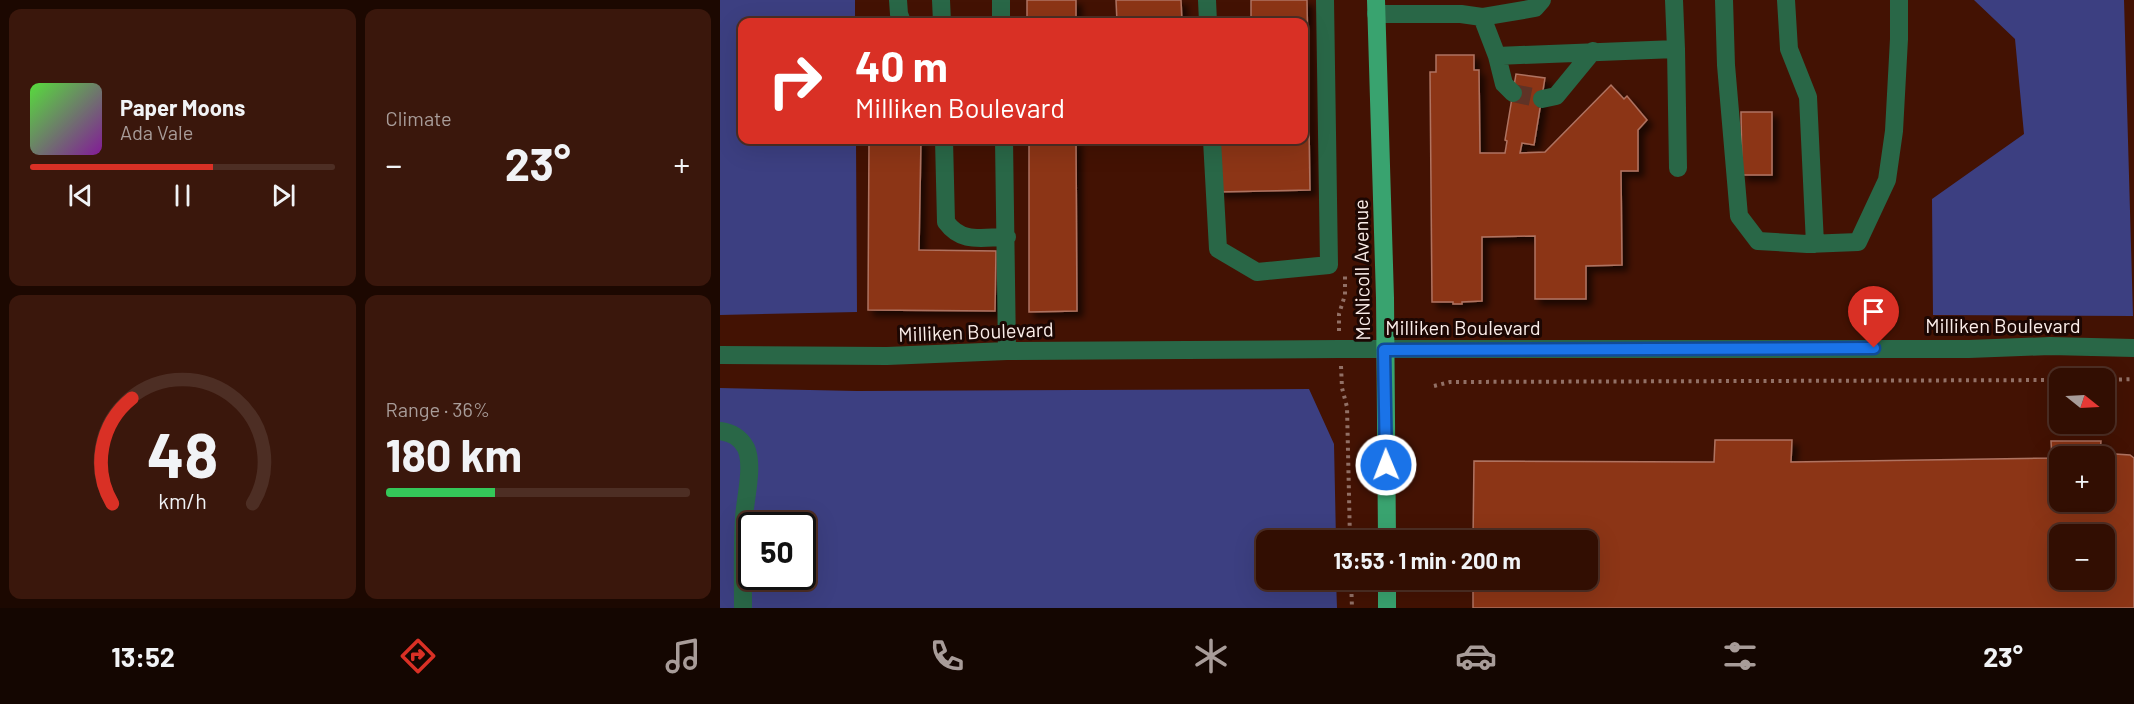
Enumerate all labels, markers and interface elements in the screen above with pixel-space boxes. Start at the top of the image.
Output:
text: 40 m [855,40,948,90]
icon: right [756,42,834,120]
text: Milliken Boulevard [855,91,1065,123]
text: Paper Moons [120,94,245,120]
text: Climate [386,106,452,130]
text: Ada Vale [120,120,193,144]
text: 23° [505,136,571,190]
text: − [386,144,402,184]
text: + [673,144,690,184]
icon: previous [64,179,97,212]
icon: pause [166,179,199,212]
icon: next [267,179,300,212]
street label: McNicoll Avenue [1348,199,1374,341]
pin [1848,286,1899,348]
icon: arrive [1857,295,1890,328]
street label: Milliken Boulevard [1925,313,2081,337]
street label: Milliken Boulevard [1385,315,1541,339]
street label: Milliken Boulevard [898,316,1054,346]
north arrow [2049,368,2115,434]
map controls [2049,368,2115,590]
text: Range · 36% [386,397,490,421]
text: 48 [146,416,218,490]
text: 180 km [386,427,522,481]
position arrow [1354,433,1418,497]
button: + [2049,446,2115,512]
text: km/h [158,488,207,513]
speed limit sign: 50 [738,512,816,590]
button: − [2049,524,2115,590]
text: 13:53 · 1 min · 200 m [1333,547,1521,573]
icon: directions [397,635,439,677]
icon: music [662,635,704,677]
icon: phone [926,635,968,677]
icon: climate [1190,635,1232,677]
icon: car [1455,635,1497,677]
icon: filters [1719,635,1761,677]
text: 13:52 [111,640,175,672]
text: 23° [1983,640,2023,672]

